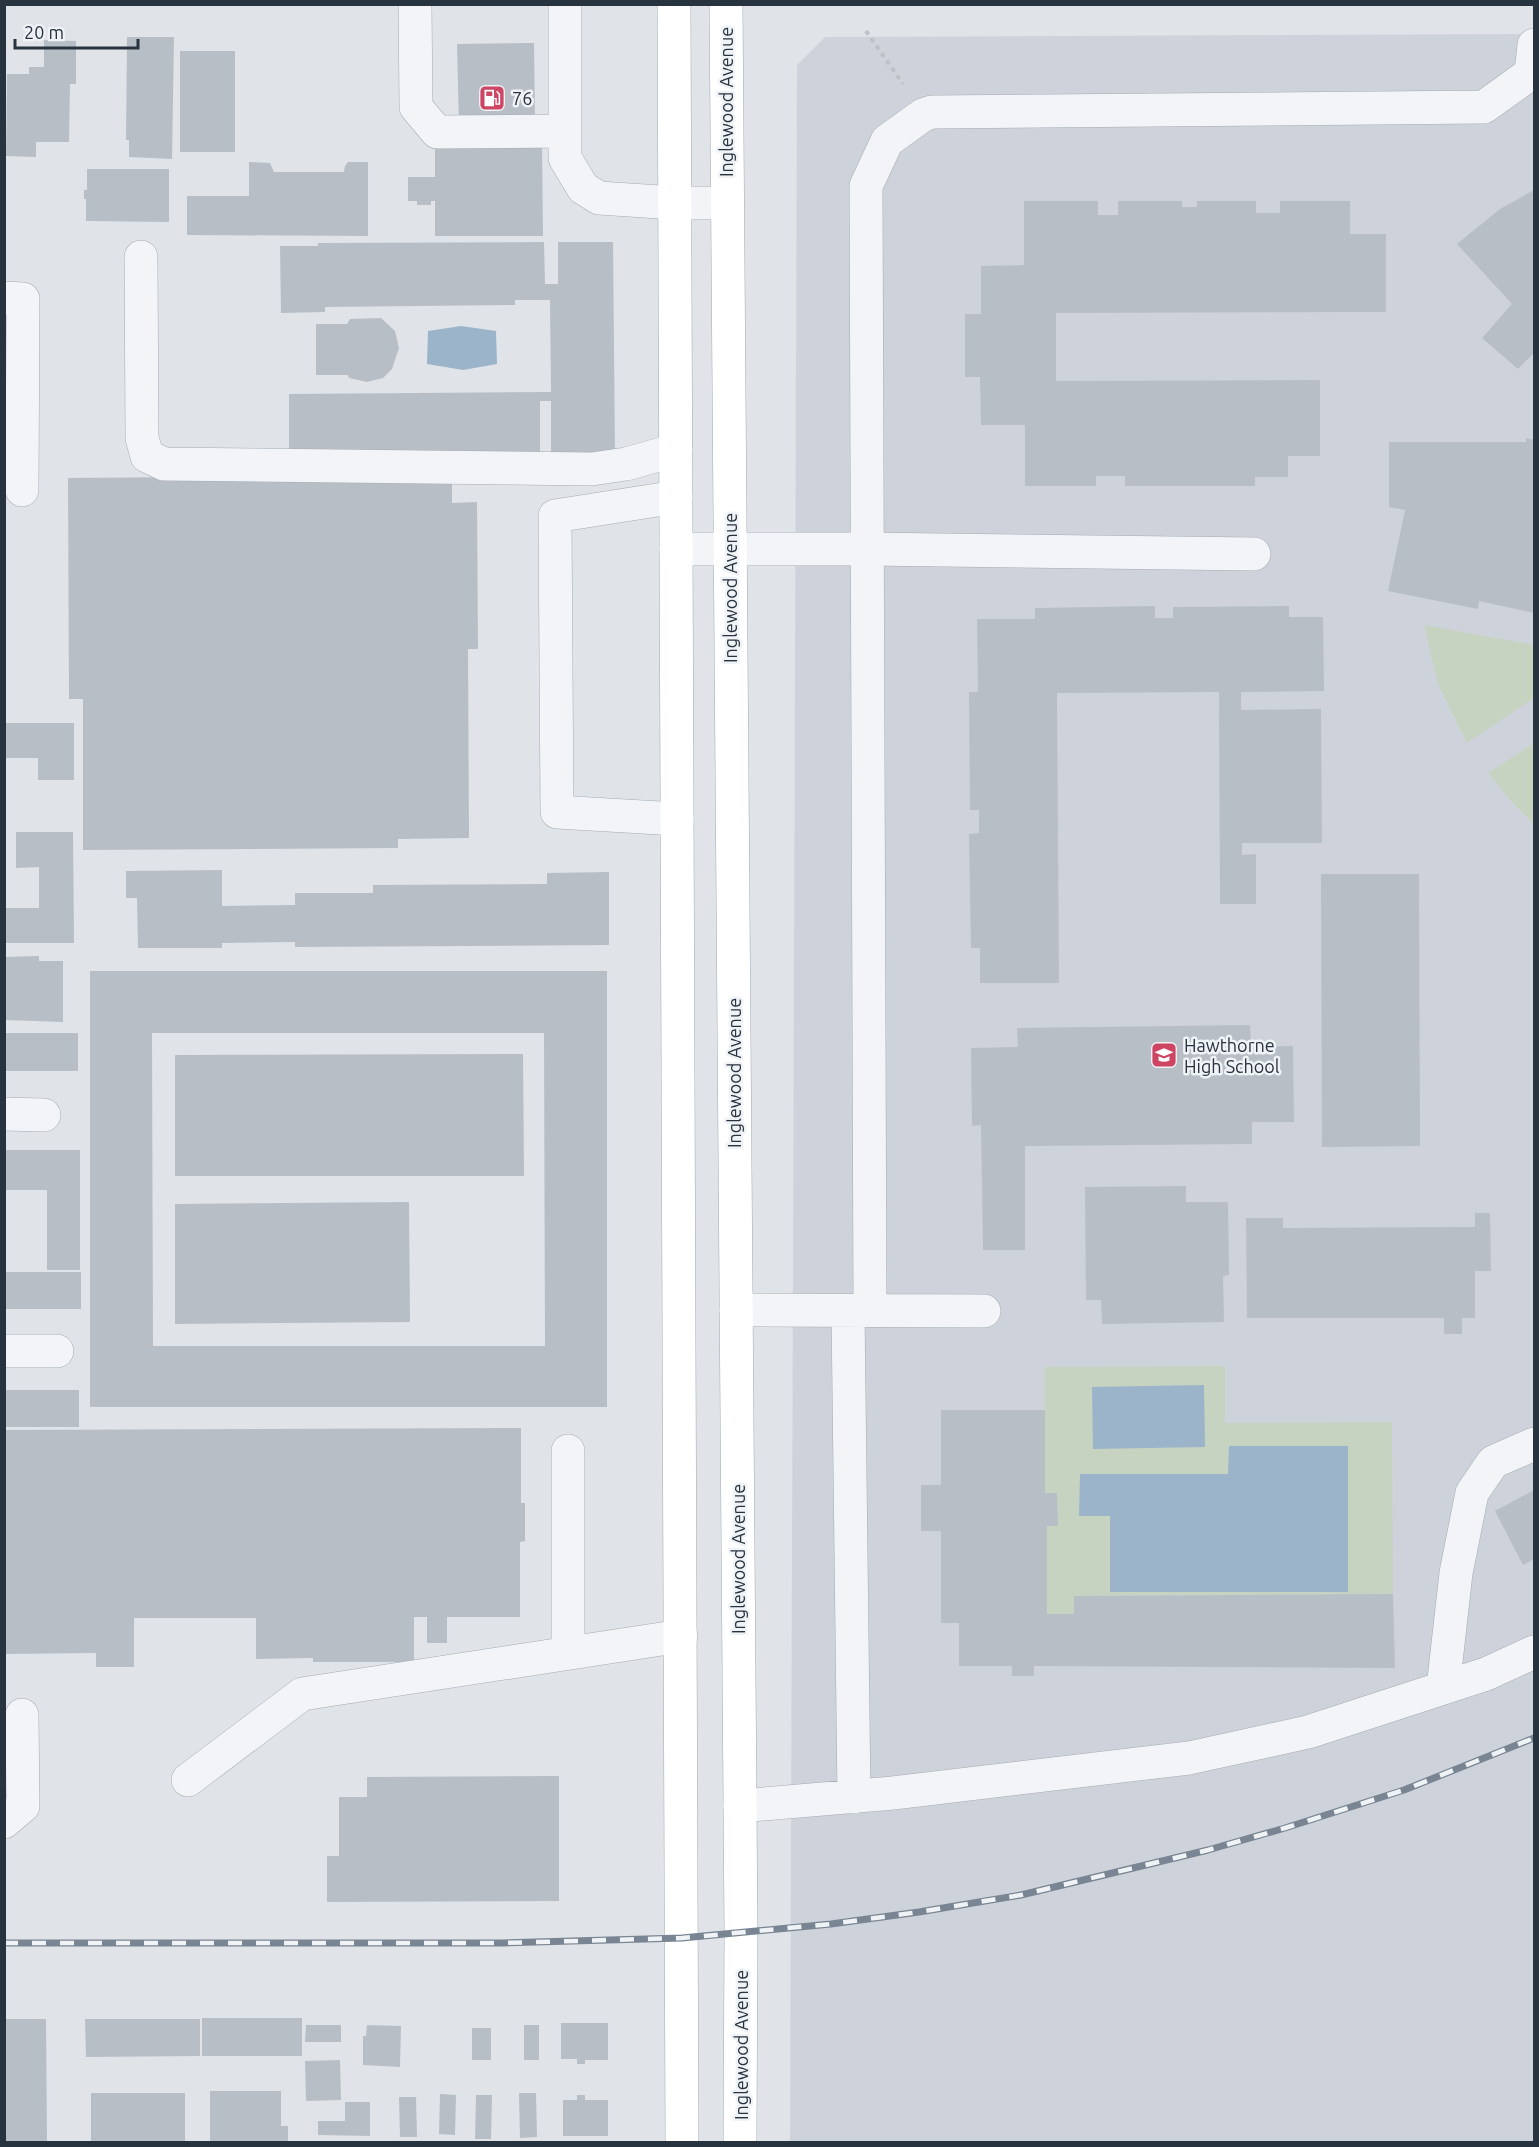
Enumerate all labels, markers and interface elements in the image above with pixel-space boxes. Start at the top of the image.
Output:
scale bar [15,12,138,50]
text: 20 m [24,22,64,42]
street label: Inglewood Avenue [716,27,736,177]
fuel station icon: 76 [477,83,507,113]
place label: 76 [512,88,532,108]
street label: Inglewood Avenue [720,513,740,663]
street label: Inglewood Avenue [724,998,744,1148]
place label: Hawthorne High School [1184,1035,1280,1076]
school or university icon: Hawthorne High School [1149,1040,1179,1070]
street label: Inglewood Avenue [728,1484,748,1634]
street label: Inglewood Avenue [731,1970,751,2120]

